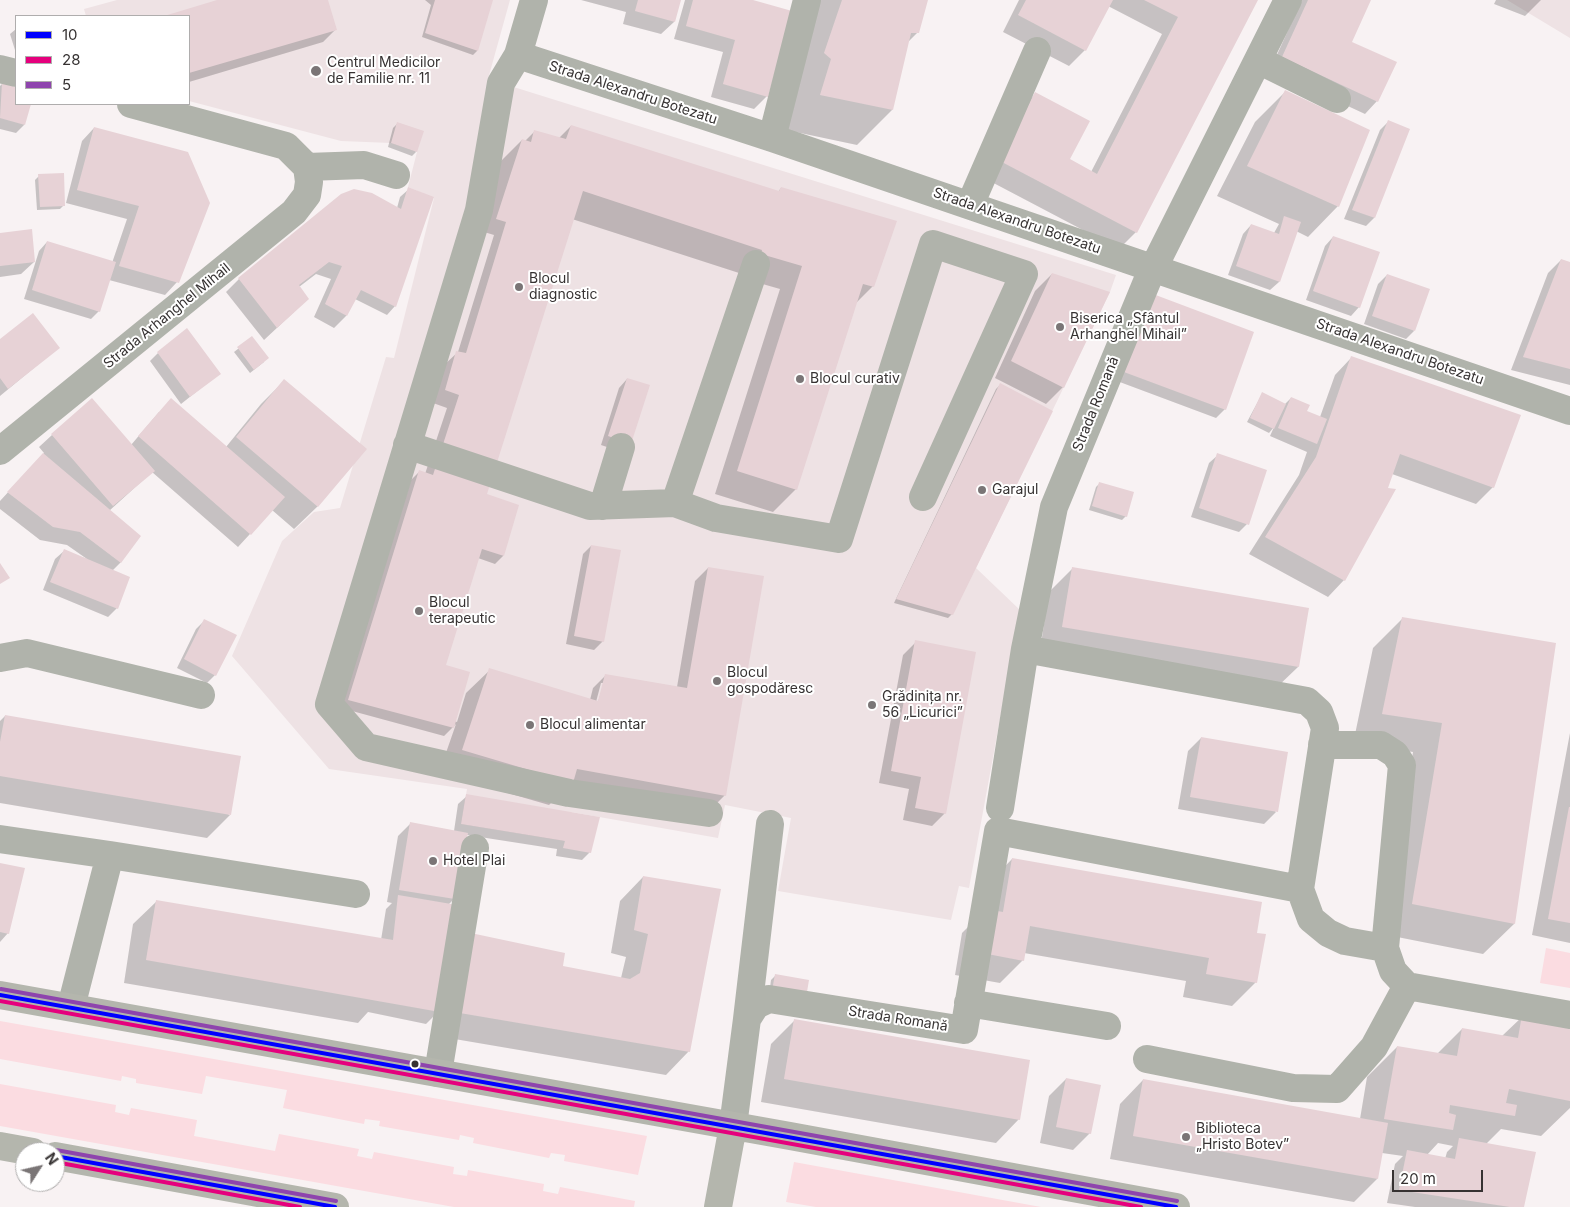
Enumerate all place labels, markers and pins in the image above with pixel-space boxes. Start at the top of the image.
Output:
place label: Centrul Medicilor de Familie nr. 11 [327,55,440,88]
marker: Centrul Medicilor de Familie nr. 11 [309,64,323,78]
place label: Blocul diagnostic [529,271,597,304]
marker: Blocul diagnostic [513,281,525,293]
place label: Biserica „Sfântul Arhanghel Mihail” [1070,311,1187,344]
marker: Biserica „Sfântul Arhanghel Mihail” [1054,321,1066,333]
place label: Blocul curativ [810,371,900,387]
marker: Blocul curativ [794,373,806,385]
place label: Garajul [992,482,1038,498]
marker: Garajul [976,484,988,496]
place label: Blocul terapeutic [429,595,496,628]
marker: Blocul terapeutic [413,605,425,617]
place label: Blocul gospodăresc [727,665,813,698]
marker: Blocul gospodăresc [711,675,723,687]
place label: Grădinița nr. 56 „Licurici” [882,689,963,722]
marker: Grădinița nr. 56 „Licurici” [866,699,878,711]
place label: Blocul alimentar [540,717,646,733]
marker: Blocul alimentar [524,719,536,731]
place label: Hotel Plai [443,853,505,869]
marker: Hotel Plai [427,855,439,867]
unlabelled marker [410,1059,420,1069]
place label: Biblioteca „Hristo Botev” [1196,1121,1289,1154]
marker: Biblioteca „Hristo Botev” [1180,1131,1192,1143]

